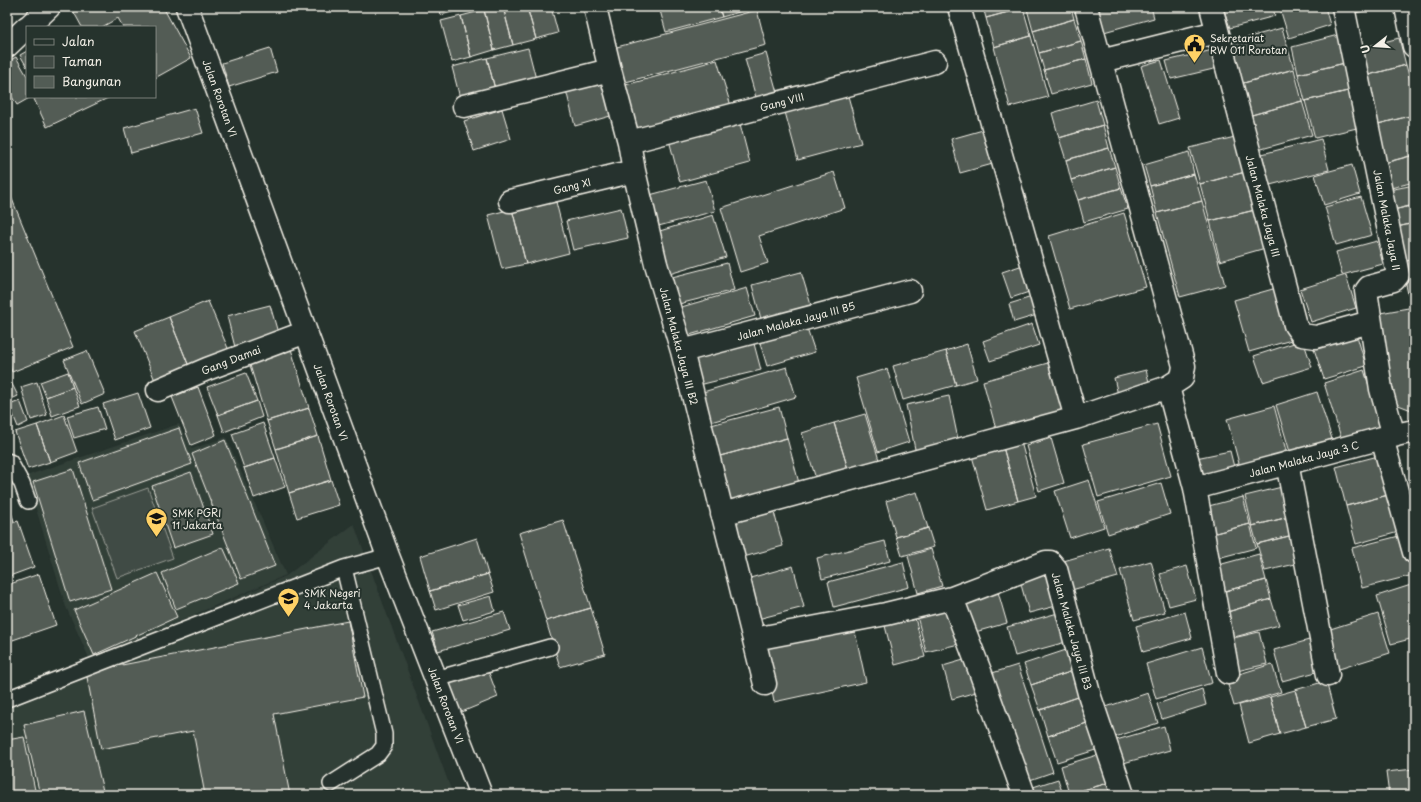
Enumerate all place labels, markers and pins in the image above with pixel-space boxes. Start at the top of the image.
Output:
place label: Sekretariat RW 011 Rorotan [1210,30,1287,57]
public building icon: Sekretariat RW 011 Rorotan [1181,31,1207,64]
place label: SMK PGRI 11 Jakarta [172,505,223,532]
school or university icon: SMK PGRI 11 Jakarta [144,506,170,539]
place label: SMK Negeri 4 Jakarta [304,585,361,612]
school or university icon: SMK Negeri 4 Jakarta [276,586,302,619]

